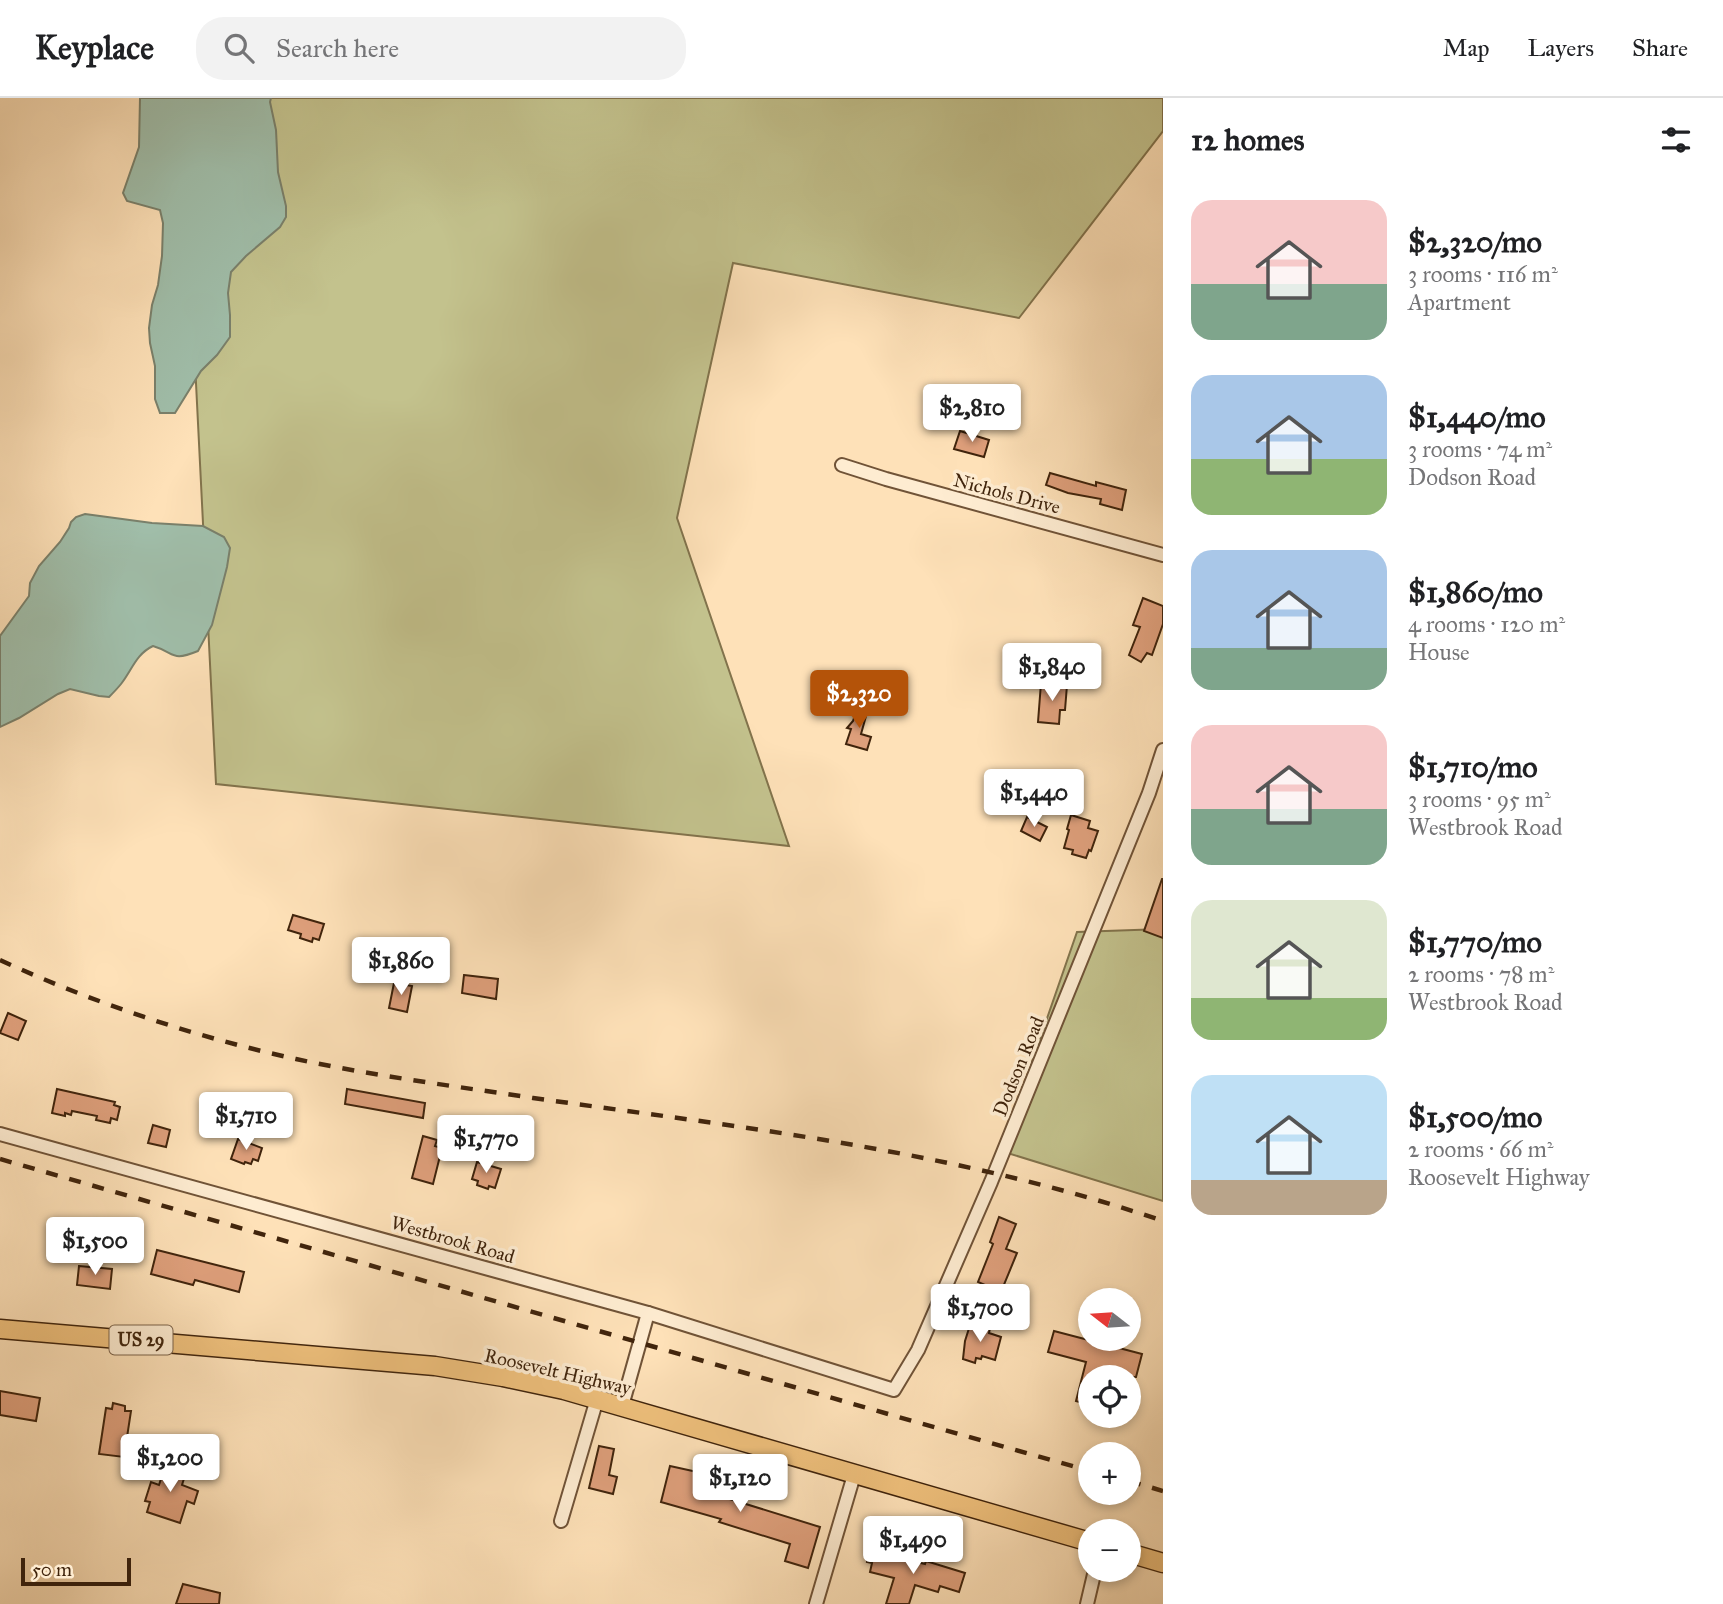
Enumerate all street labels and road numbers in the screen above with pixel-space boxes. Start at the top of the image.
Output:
street label: Nichols Drive [951,468,1063,519]
street label: Dodson Road [988,1012,1049,1120]
street label: Westbrook Road [388,1211,518,1268]
road number: US 29 [110,1325,172,1354]
street label: Roosevelt Highway [482,1343,635,1401]

